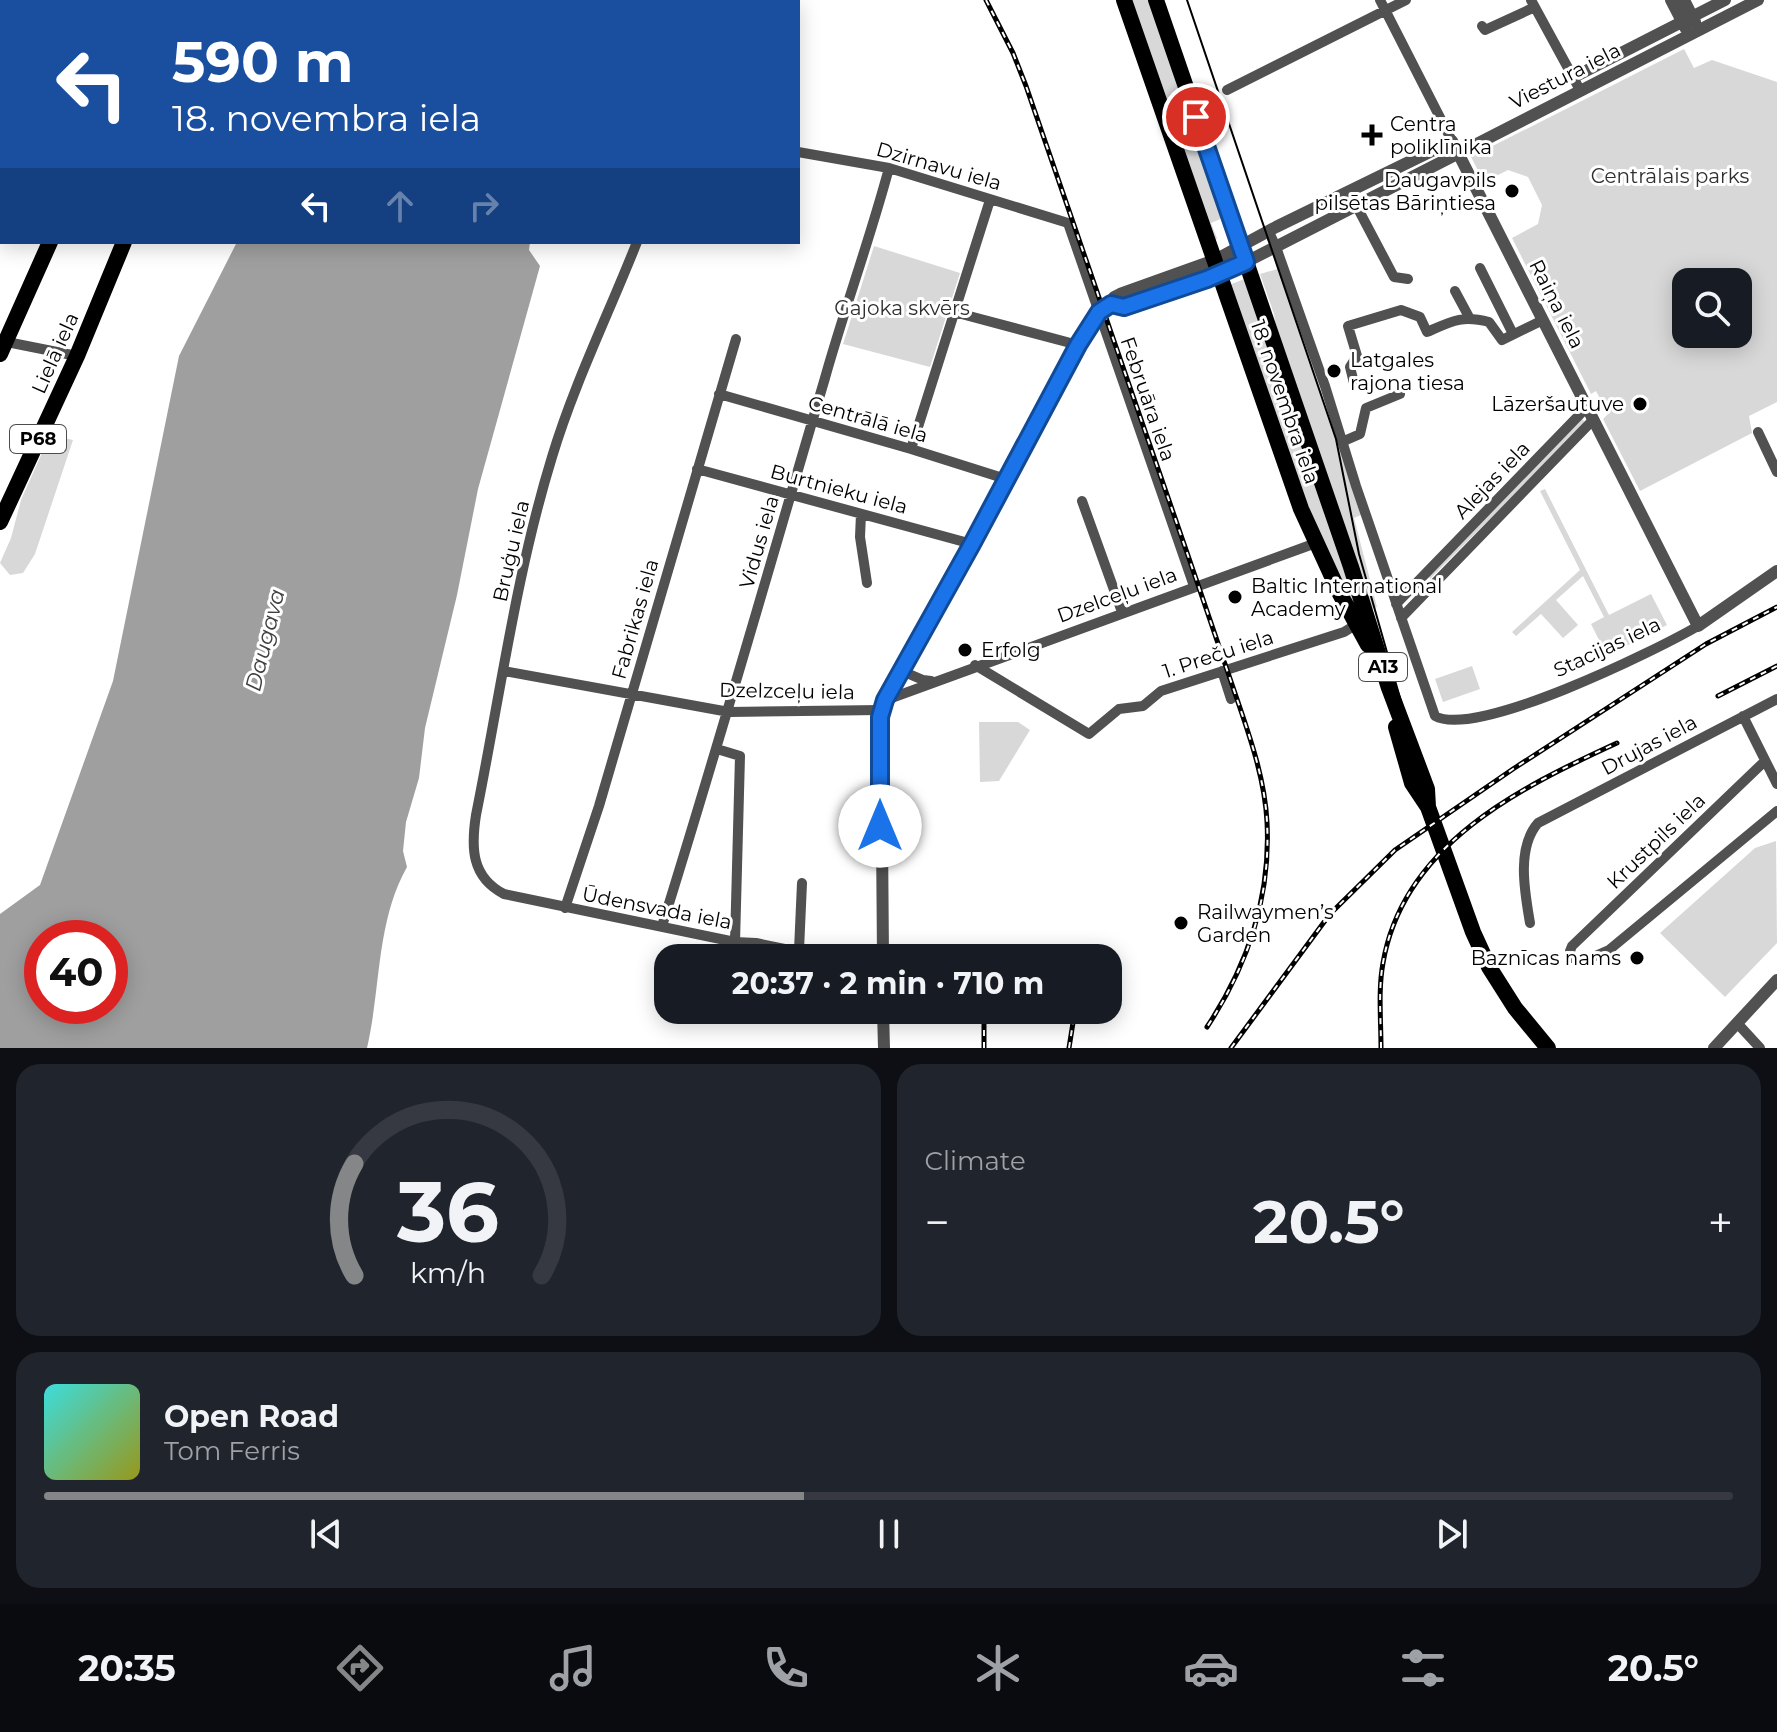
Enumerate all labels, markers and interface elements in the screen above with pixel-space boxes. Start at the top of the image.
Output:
text: 590 m [172,28,354,96]
icon: left [40,32,144,136]
street label: Viestura iela [1506,38,1624,114]
pin [1162,83,1230,151]
icon: arrive [1174,95,1218,139]
text: 18. novembra iela [172,96,481,140]
place label: Centra poliklīnika [1390,112,1492,159]
marker: Centra poliklīnika [1361,124,1383,146]
street label: Dzirnavu iela [874,137,1004,195]
park label: Centrālais parks [1591,164,1750,188]
place label: Daugavpils pilsētas Bāriņtiesa [1315,168,1496,216]
marker: Daugavpils pilsētas Bāriņtiesa [1503,182,1521,200]
icon: left [294,184,338,228]
icon: ahead [378,184,422,228]
icon: right [462,184,506,228]
street label: Raiņa iela [1523,255,1590,353]
map controls [1672,268,1752,348]
button: search [1672,268,1752,348]
park label: Gajoka skvērs [834,296,970,320]
street label: Lielā iela [26,309,84,397]
street label: 18. novembra iela [1246,317,1324,487]
street label: Februāra iela [1115,334,1181,464]
place label: Latgales rajona tiesa [1350,348,1465,395]
marker: Latgales rajona tiesa [1325,362,1343,380]
street label: Centrālā iela [805,390,931,448]
place label: Lāzeršautuve [1491,392,1624,416]
marker: Lāzeršautuve [1631,395,1649,413]
road number: P68 [10,425,66,453]
street label: Alejas iela [1449,436,1535,524]
street label: Burtnieku iela [768,459,910,519]
street label: Vidus iela [734,493,784,591]
street label: Bruģu iela [488,498,534,604]
street label: Fabrikas iela [606,556,664,682]
street label: Dzelceļu iela [1054,562,1181,629]
place label: Baltic International Academy [1251,574,1442,621]
water label: Daugava [239,586,291,694]
marker: Baltic International Academy [1226,588,1244,606]
street label: Stacijas iela [1550,612,1664,682]
street label: 1. Preču iela [1160,625,1276,683]
place label: Erfolg [981,638,1041,662]
marker: Erfolg [956,641,974,659]
road number: A13 [1359,653,1407,681]
street label: Dzelzceļu iela [719,678,855,705]
street label: Drujas iela [1597,710,1701,780]
position arrow [838,784,922,868]
street label: Krustpils iela [1602,788,1710,894]
street label: Ūdensvada iela [580,882,734,934]
place label: Railwaymen’s Garden [1197,900,1334,947]
marker: Railwaymen’s Garden [1172,914,1190,932]
speed limit sign: 40 [24,920,128,1024]
place label: Baznīcas nams [1471,946,1621,970]
marker: Baznīcas nams [1628,949,1646,967]
text: 20:37 · 2 min · 710 m [732,965,1044,1002]
text: Climate [925,1145,1026,1177]
text: 36 [396,1161,499,1263]
text: 20.5° [1253,1185,1404,1258]
text: − [925,1195,950,1249]
text: + [1708,1195,1733,1249]
text: km/h [410,1255,486,1290]
text: Open Road [164,1398,339,1435]
text: Tom Ferris [164,1435,300,1467]
icon: previous [304,1512,348,1556]
icon: pause [867,1512,911,1556]
icon: next [1430,1512,1474,1556]
icon: directions [332,1640,388,1696]
icon: music [545,1640,601,1696]
icon: phone [758,1640,814,1696]
icon: climate [970,1640,1026,1696]
icon: car [1183,1640,1239,1696]
icon: filters [1395,1640,1451,1696]
text: 20:35 [78,1646,176,1690]
text: 20.5° [1608,1646,1699,1690]

